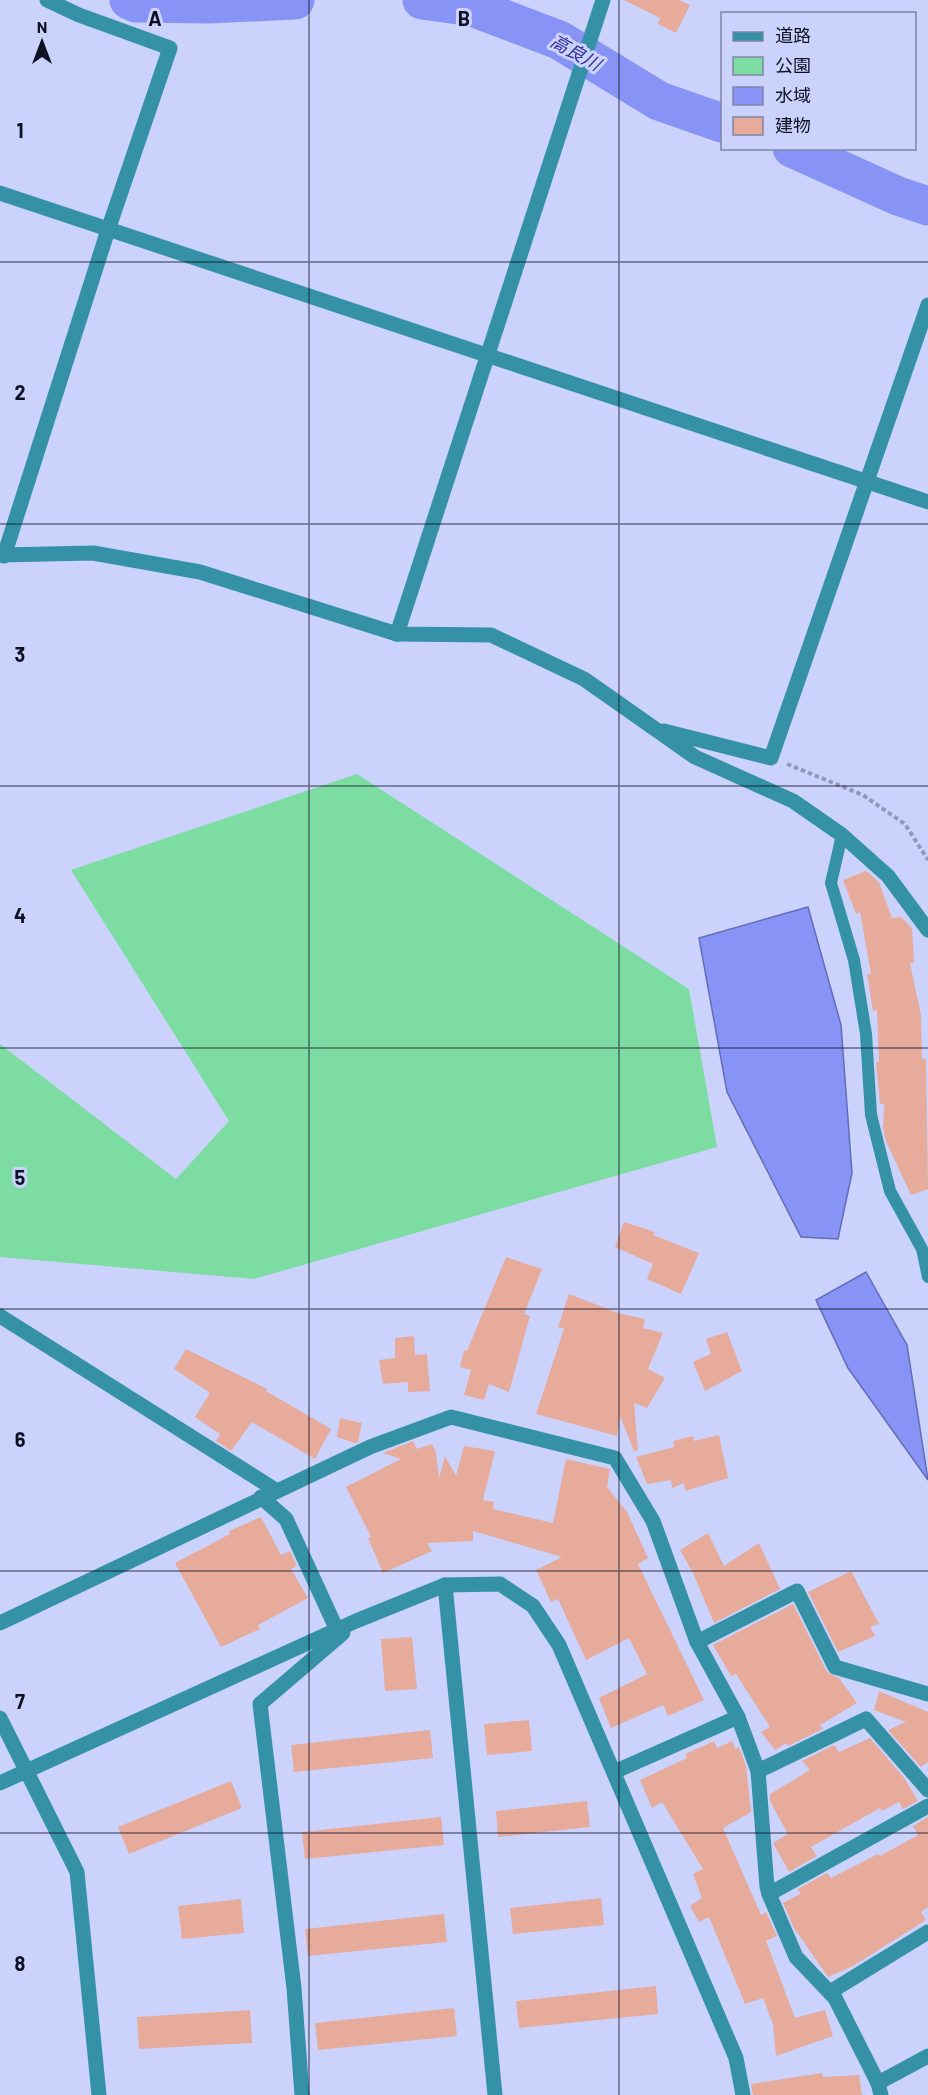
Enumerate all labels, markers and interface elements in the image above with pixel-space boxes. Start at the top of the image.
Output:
text: A [148,6,162,30]
text: B [458,6,470,30]
north arrow [12,12,72,72]
legend [721,12,916,150]
text: N [37,17,47,36]
text: 道路 [775,24,811,46]
water label: 高良川 [547,29,607,76]
text: 公園 [775,54,811,76]
text: 水域 [775,84,811,106]
text: 建物 [775,114,811,136]
text: 1 [16,118,24,142]
text: 2 [14,380,26,404]
text: 3 [15,642,25,666]
text: 4 [14,903,26,927]
text: 5 [15,1165,26,1189]
text: 6 [15,1427,26,1451]
text: 7 [15,1689,25,1713]
text: 8 [15,1951,26,1975]

